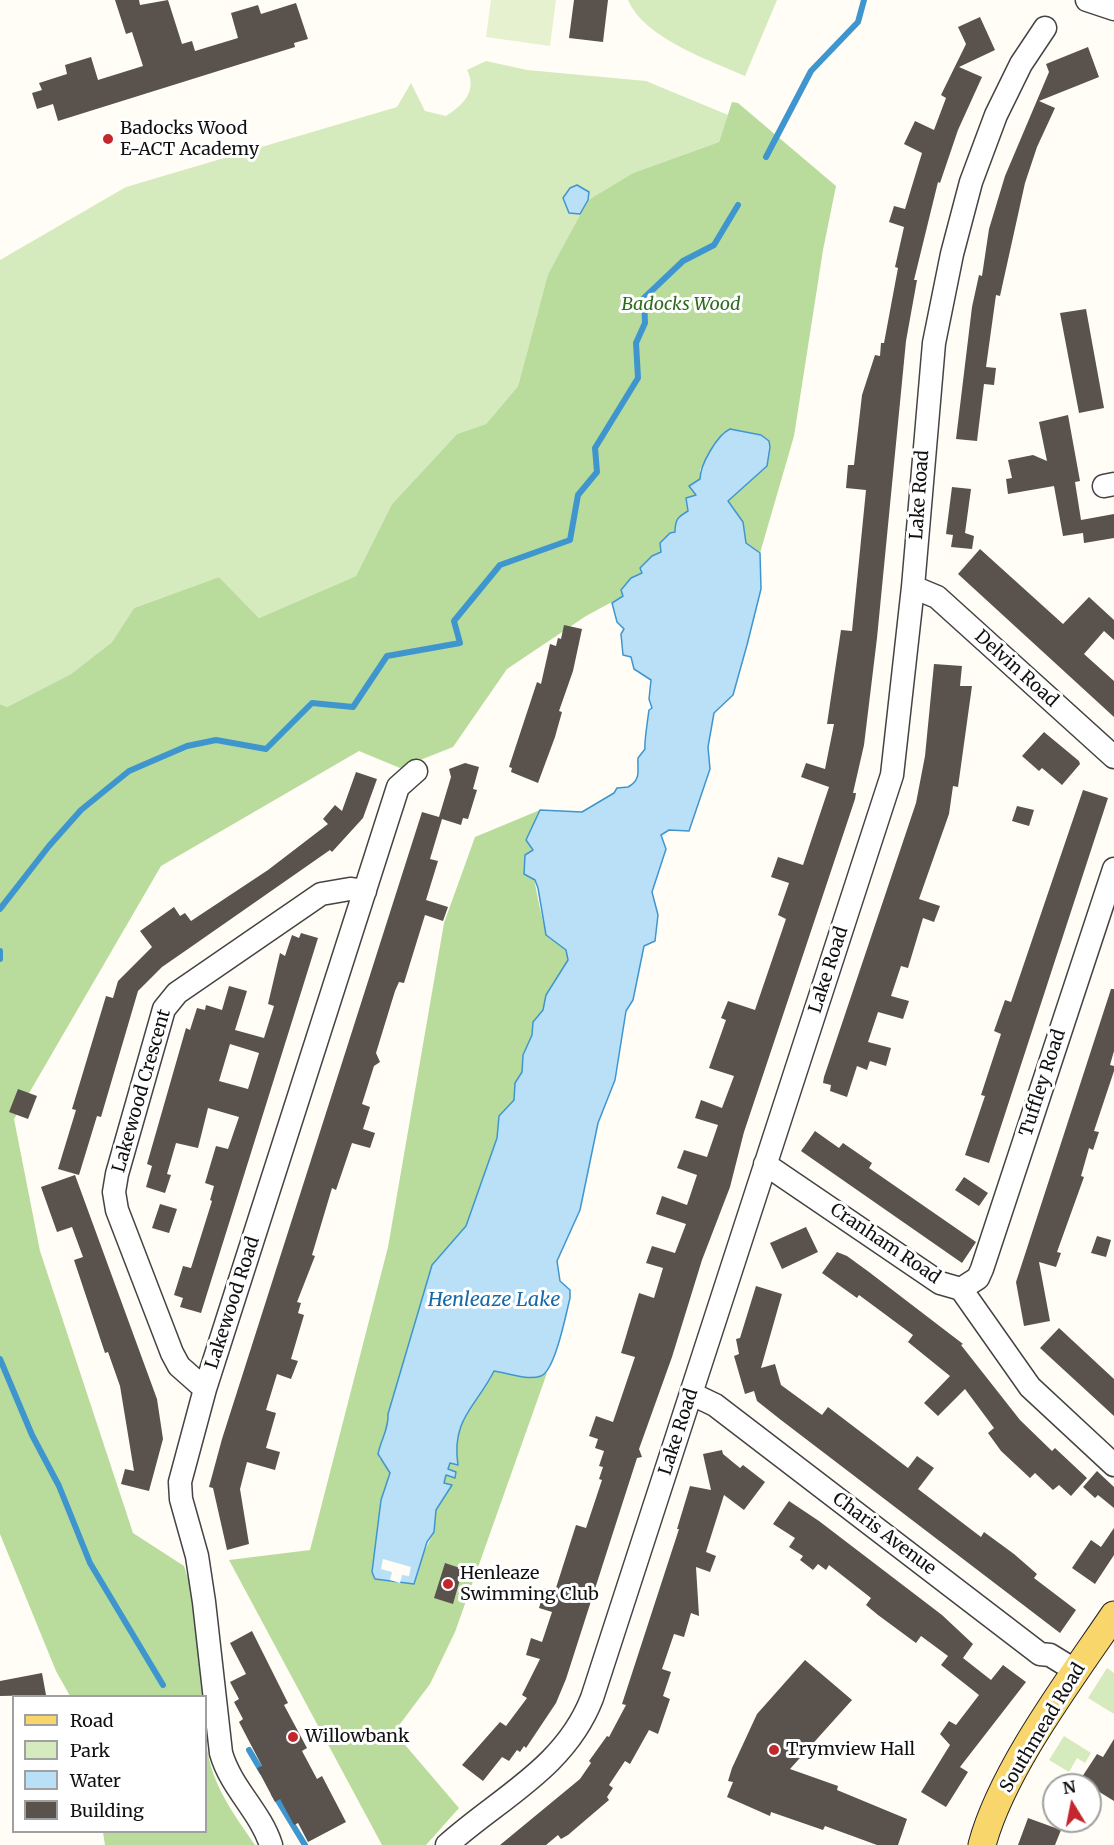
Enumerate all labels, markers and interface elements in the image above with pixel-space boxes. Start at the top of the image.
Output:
place label: Badocks Wood E-ACT Academy [120,118,259,160]
marker: Badocks Wood E-ACT Academy [101,132,115,146]
park label: Badocks Wood [621,294,741,316]
street label: Lake Road [906,450,934,540]
street label: Delvin Road [970,626,1062,712]
street label: Lake Road [805,924,853,1016]
street label: Lakewood Crescent [108,1007,176,1175]
street label: Tuffley Road [1016,1027,1070,1139]
street label: Cranham Road [826,1199,944,1289]
street label: Lakewood Road [201,1234,265,1372]
water label: Henleaze Lake [428,1288,560,1312]
street label: Lake Road [655,1386,703,1478]
street label: Charis Avenue [828,1488,940,1580]
place label: Henleaze Swimming Club [460,1563,599,1606]
marker: Henleaze Swimming Club [441,1577,455,1591]
street label: Southmead Road [996,1659,1090,1797]
legend [12,1695,207,1833]
text: Road [70,1709,114,1732]
place label: Willowbank [305,1726,409,1748]
marker: Willowbank [286,1730,300,1744]
text: Park [70,1739,110,1762]
place label: Trymview Hall [786,1739,915,1761]
marker: Trymview Hall [767,1743,781,1757]
text: Water [70,1769,121,1792]
north arrow [1042,1773,1102,1833]
text: N [1061,1776,1077,1798]
text: Building [70,1799,144,1822]

